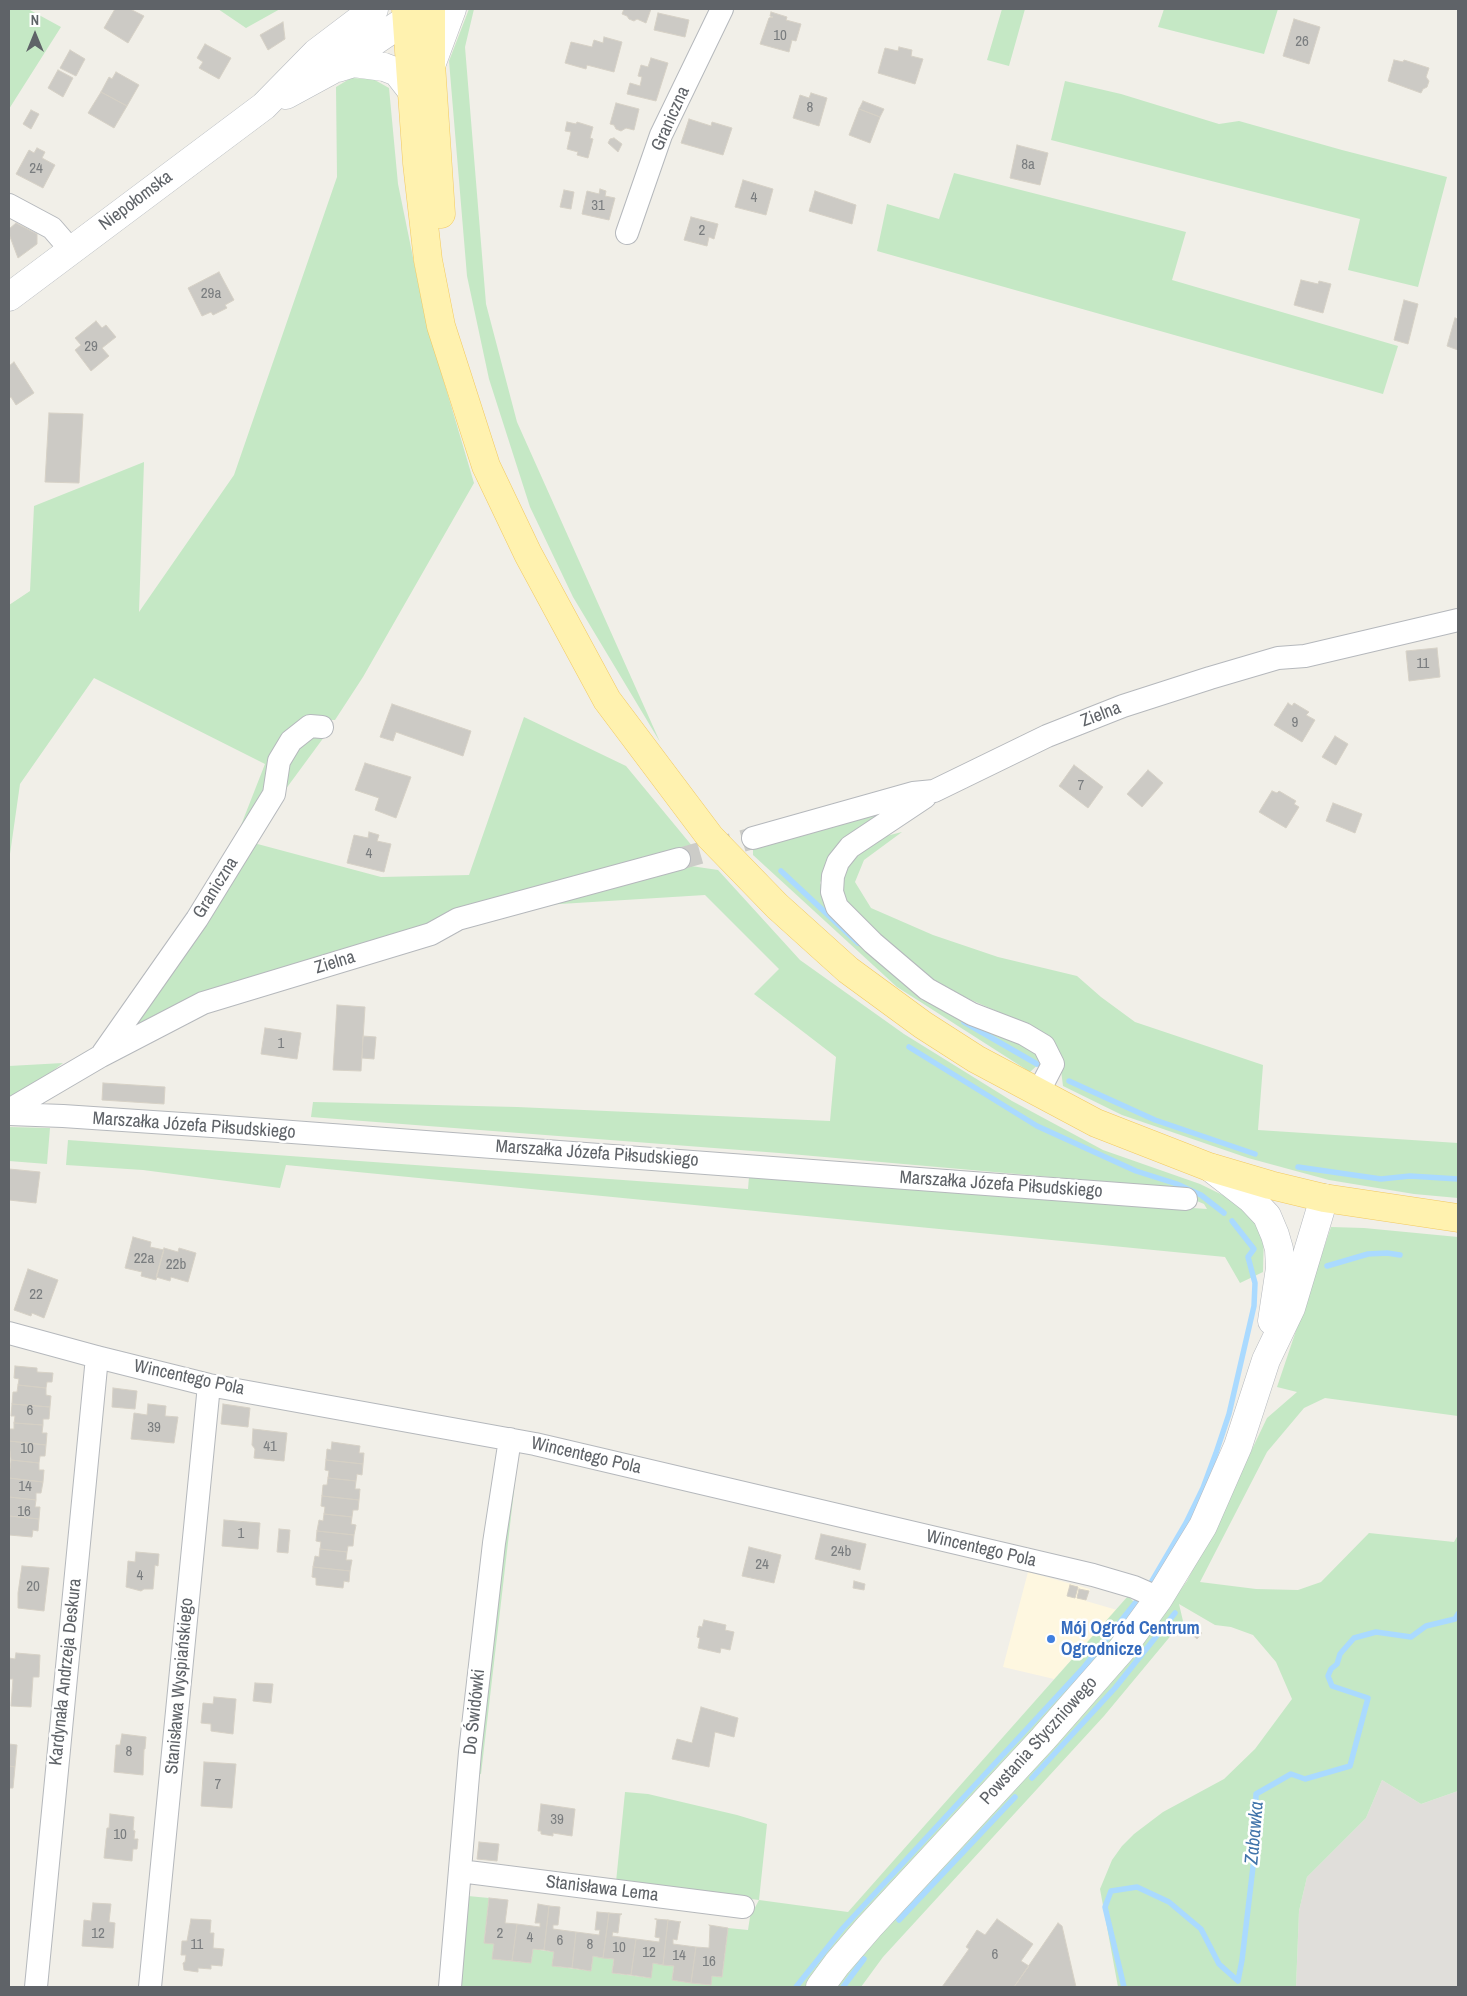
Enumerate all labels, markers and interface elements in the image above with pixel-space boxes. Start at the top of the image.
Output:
north arrow [10,10,60,60]
text: N [31,11,39,29]
house number: 10 [773,27,787,45]
house number: 26 [1295,33,1309,51]
street label: Graniczna [647,84,695,154]
house number: 8 [807,99,813,117]
house number: 8a [1021,156,1035,174]
house number: 24 [29,160,43,178]
street label: Niepołomska [95,166,177,236]
house number: 4 [751,189,757,207]
house number: 31 [591,197,605,215]
house number: 2 [699,222,705,240]
house number: 29a [201,285,221,303]
house number: 29 [84,338,98,356]
house number: 11 [1417,655,1429,673]
street label: Zielna [1078,698,1124,732]
house number: 9 [1292,714,1298,732]
house number: 7 [1078,777,1084,795]
house number: 4 [366,845,372,863]
street label: Graniczna [189,853,243,923]
street label: Zielna [312,947,358,979]
house number: 1 [278,1035,284,1053]
street label: Marszałka Józefa Piłsudskiego [92,1108,296,1144]
street label: Marszałka Józefa Piłsudskiego [495,1136,699,1172]
street label: Marszałka Józefa Piłsudskiego [899,1167,1103,1203]
house number: 22a [134,1250,154,1268]
house number: 22b [166,1256,186,1274]
house number: 22 [29,1286,43,1304]
street label: Wincentego Pola [132,1356,246,1400]
house number: 6 [27,1402,33,1420]
house number: 39 [147,1419,161,1437]
street label: Wincentego Pola [529,1433,643,1479]
house number: 41 [263,1438,277,1456]
house number: 10 [20,1440,34,1458]
house number: 14 [18,1478,32,1496]
house number: 16 [17,1503,31,1521]
house number: 1 [238,1525,244,1543]
street label: Wincentego Pola [924,1526,1038,1572]
house number: 24b [831,1543,851,1561]
house number: 24 [755,1556,769,1574]
house number: 4 [137,1567,143,1585]
street label: Kardynała Andrzeja Deskura [45,1577,87,1767]
house number: 20 [26,1578,40,1596]
street label: Stanisława Wyspiańskiego [162,1597,198,1775]
place label: Mój Ogród Centrum Ogrodnicze [1061,1618,1200,1660]
marker: Mój Ogród Centrum Ogrodnicze [1045,1633,1057,1645]
street label: Do Świdówki [460,1668,490,1756]
street label: Powstania Styczniowego [976,1672,1102,1810]
house number: 8 [126,1743,132,1761]
house number: 7 [215,1776,221,1794]
water label: Zabawka [1241,1801,1269,1865]
house number: 39 [550,1811,564,1829]
house number: 10 [113,1826,127,1844]
street label: Stanisława Lema [544,1871,660,1907]
house number: 12 [91,1925,105,1943]
house number: 2 [497,1925,503,1943]
house number: 4 [527,1929,533,1947]
house number: 6 [557,1932,563,1950]
house number: 11 [191,1936,203,1954]
house number: 8 [587,1936,593,1954]
house number: 10 [612,1939,626,1957]
house number: 12 [642,1944,656,1962]
house number: 6 [992,1946,998,1964]
house number: 14 [672,1947,686,1965]
house number: 16 [702,1953,716,1971]

